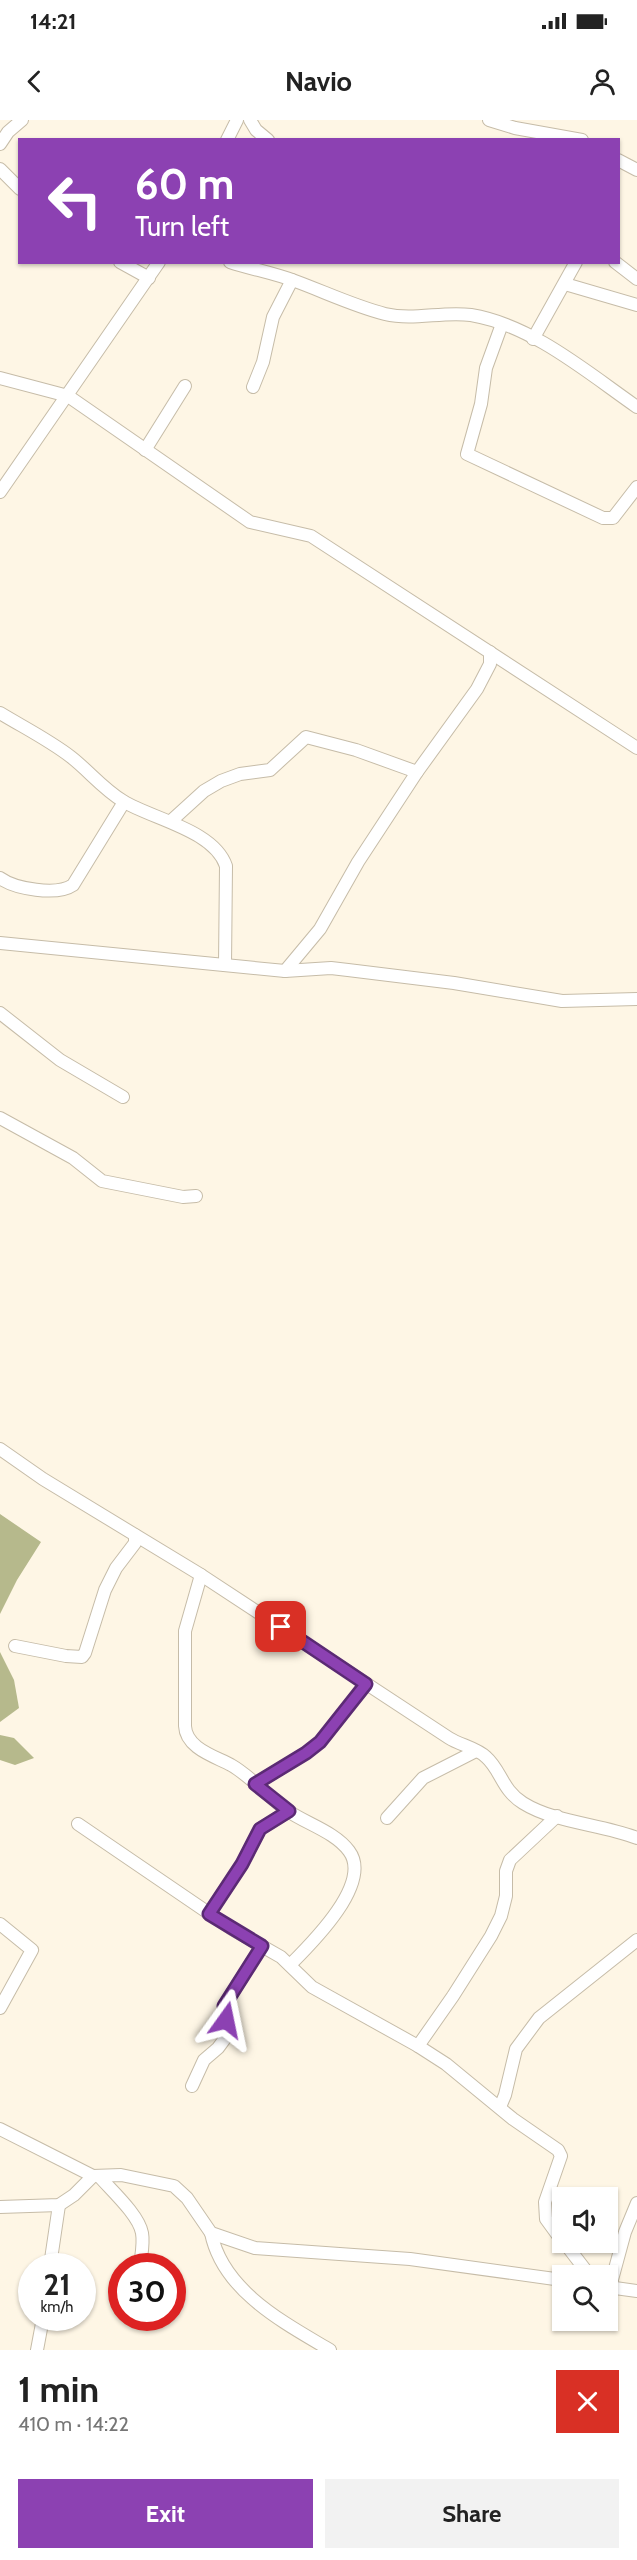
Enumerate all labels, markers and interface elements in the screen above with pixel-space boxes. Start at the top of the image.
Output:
text: 14:21 [30,8,76,35]
icon: back [18,65,51,98]
text: Navio [285,65,352,98]
icon: person [586,65,619,98]
text: 60 m [135,158,234,210]
icon: left [36,162,114,240]
text: Turn left [135,210,229,243]
pin [255,1601,306,1652]
icon: arrive [264,1610,297,1643]
position arrow [194,1988,258,2052]
map controls [552,2187,618,2331]
button: sound [552,2187,618,2253]
speed limit sign: 30 [108,2253,186,2331]
button: search [552,2265,618,2331]
text: 21 [44,2266,70,2303]
text: km/h [41,2298,73,2316]
text: 1 min [18,2367,99,2411]
button: close [556,2370,619,2433]
text: 410 m · 14:22 [18,2412,129,2436]
button: Exit [18,2479,313,2548]
button: Share [325,2479,619,2548]

